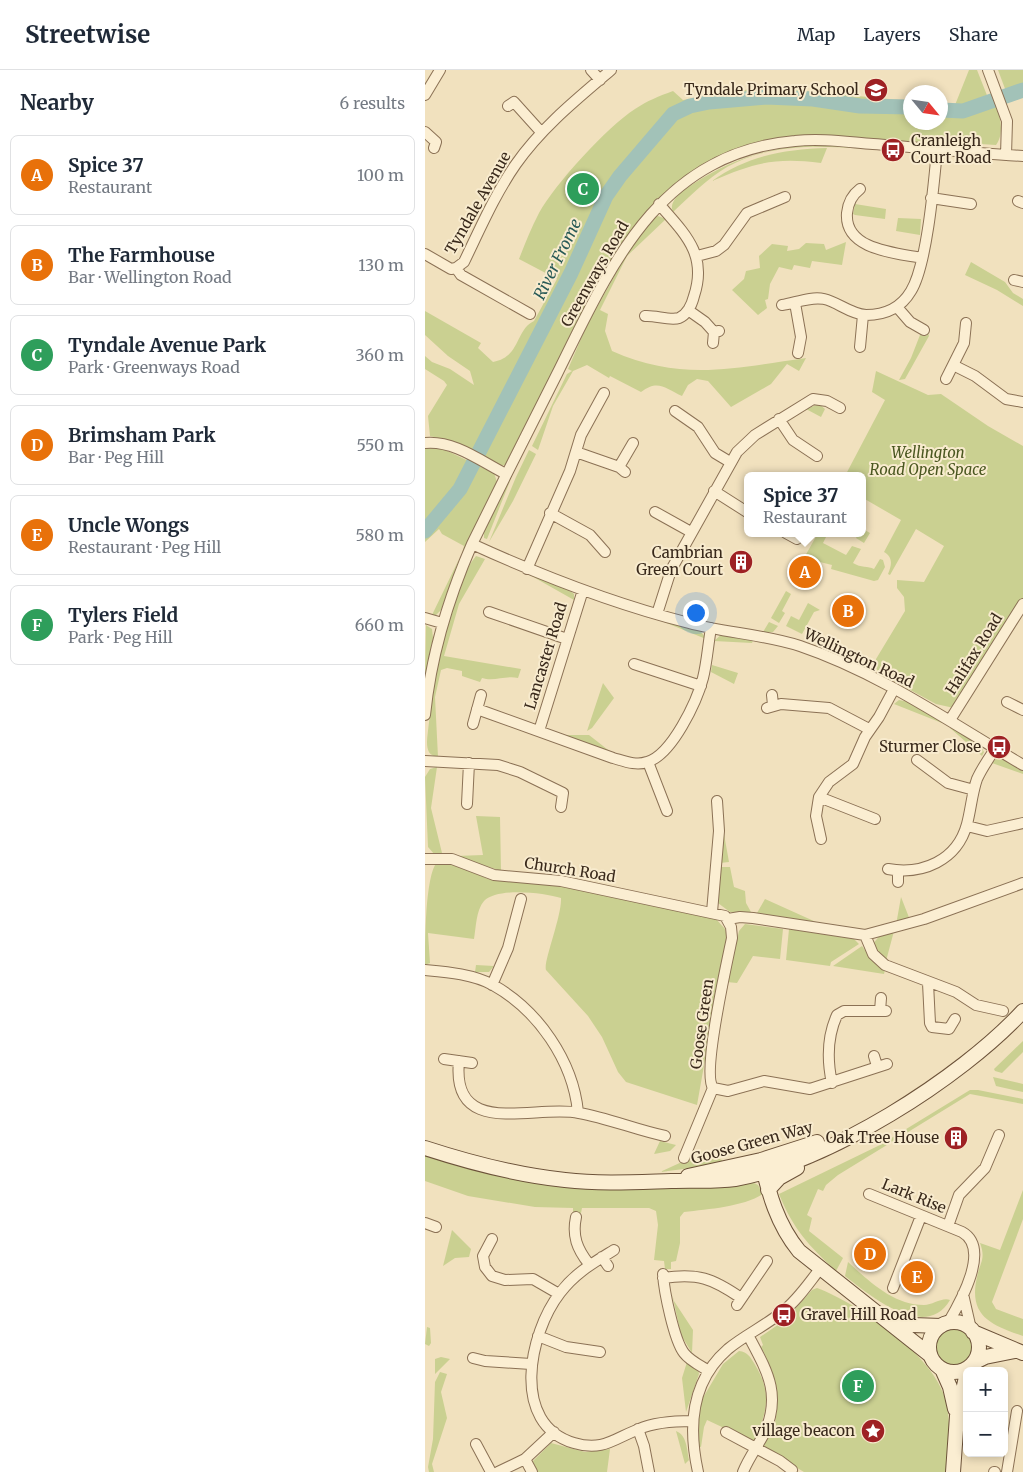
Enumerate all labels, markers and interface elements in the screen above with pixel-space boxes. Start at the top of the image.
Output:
text: Streetwise [25,19,150,50]
text: Map [797,23,835,46]
text: Layers [863,23,921,46]
text: Share [949,23,998,46]
school or university icon: Tyndale Primary School [863,77,889,103]
place label: Tyndale Primary School [684,80,859,99]
north arrow [903,85,948,130]
text: Nearby [20,89,94,116]
text: 6 results [340,93,405,113]
place label: Cranleigh Court Road [911,131,991,167]
bus stop icon: Cranleigh Court Road [880,137,906,163]
street label: Tyndale Avenue [440,148,515,257]
text: Spice 37 [68,153,144,177]
text: A [31,165,43,185]
text: 100 m [357,165,404,185]
pin: C [567,170,599,208]
text: Restaurant [68,177,152,197]
water label: River Frome [529,215,585,303]
street label: Greenways Road [557,217,633,330]
text: The Farmhouse [68,243,215,267]
text: B [31,255,43,275]
text: 130 m [358,255,404,275]
text: Bar · Wellington Road [68,267,232,287]
text: Tyndale Avenue Park [68,333,266,357]
text: C [32,345,42,365]
text: 360 m [355,345,404,365]
text: Park · Greenways Road [68,357,240,377]
text: Brimsham Park [68,423,216,447]
text: D [31,435,43,455]
text: 550 m [356,435,404,455]
park label: Wellington Road Open Space [870,443,987,479]
text: Bar · Peg Hill [68,447,164,467]
popup [744,472,866,537]
text: Spice 37 [763,483,838,507]
text: Restaurant [763,507,847,527]
text: Uncle Wongs [68,513,189,537]
text: E [32,525,42,545]
text: 580 m [356,525,404,545]
text: Restaurant · Peg Hill [68,537,221,557]
place label: Cambrian Green Court [636,543,723,579]
building icon: Cambrian Green Court [728,549,754,575]
pin: A [789,553,821,591]
pin: B [832,592,864,630]
street label: Lancaster Road [520,600,571,712]
your location [683,600,709,626]
text: Tylers Field [68,603,178,627]
street label: Halifax Road [941,610,1006,698]
text: F [32,615,42,635]
text: 660 m [355,615,404,635]
street label: Wellington Road [800,623,917,691]
text: Park · Peg Hill [68,627,173,647]
bus stop icon: Sturmer Close [986,734,1012,760]
place label: Sturmer Close [879,737,981,756]
street label: Church Road [523,853,617,886]
street label: Goose Green [686,978,717,1070]
street label: Goose Green Way [689,1117,815,1168]
building icon: Oak Tree House [943,1125,969,1151]
place label: Oak Tree House [826,1128,939,1147]
street label: Lark Rise [879,1174,949,1217]
pin: D [854,1235,886,1273]
pin: E [901,1258,933,1296]
bus stop icon: Gravel Hill Road [771,1302,797,1328]
place label: Gravel Hill Road [801,1305,917,1324]
pin: F [842,1367,874,1405]
map controls [963,1367,1008,1457]
button: + [963,1367,1008,1412]
button: − [963,1412,1008,1457]
place icon: village beacon [860,1418,886,1444]
place label: village beacon [752,1421,855,1440]

